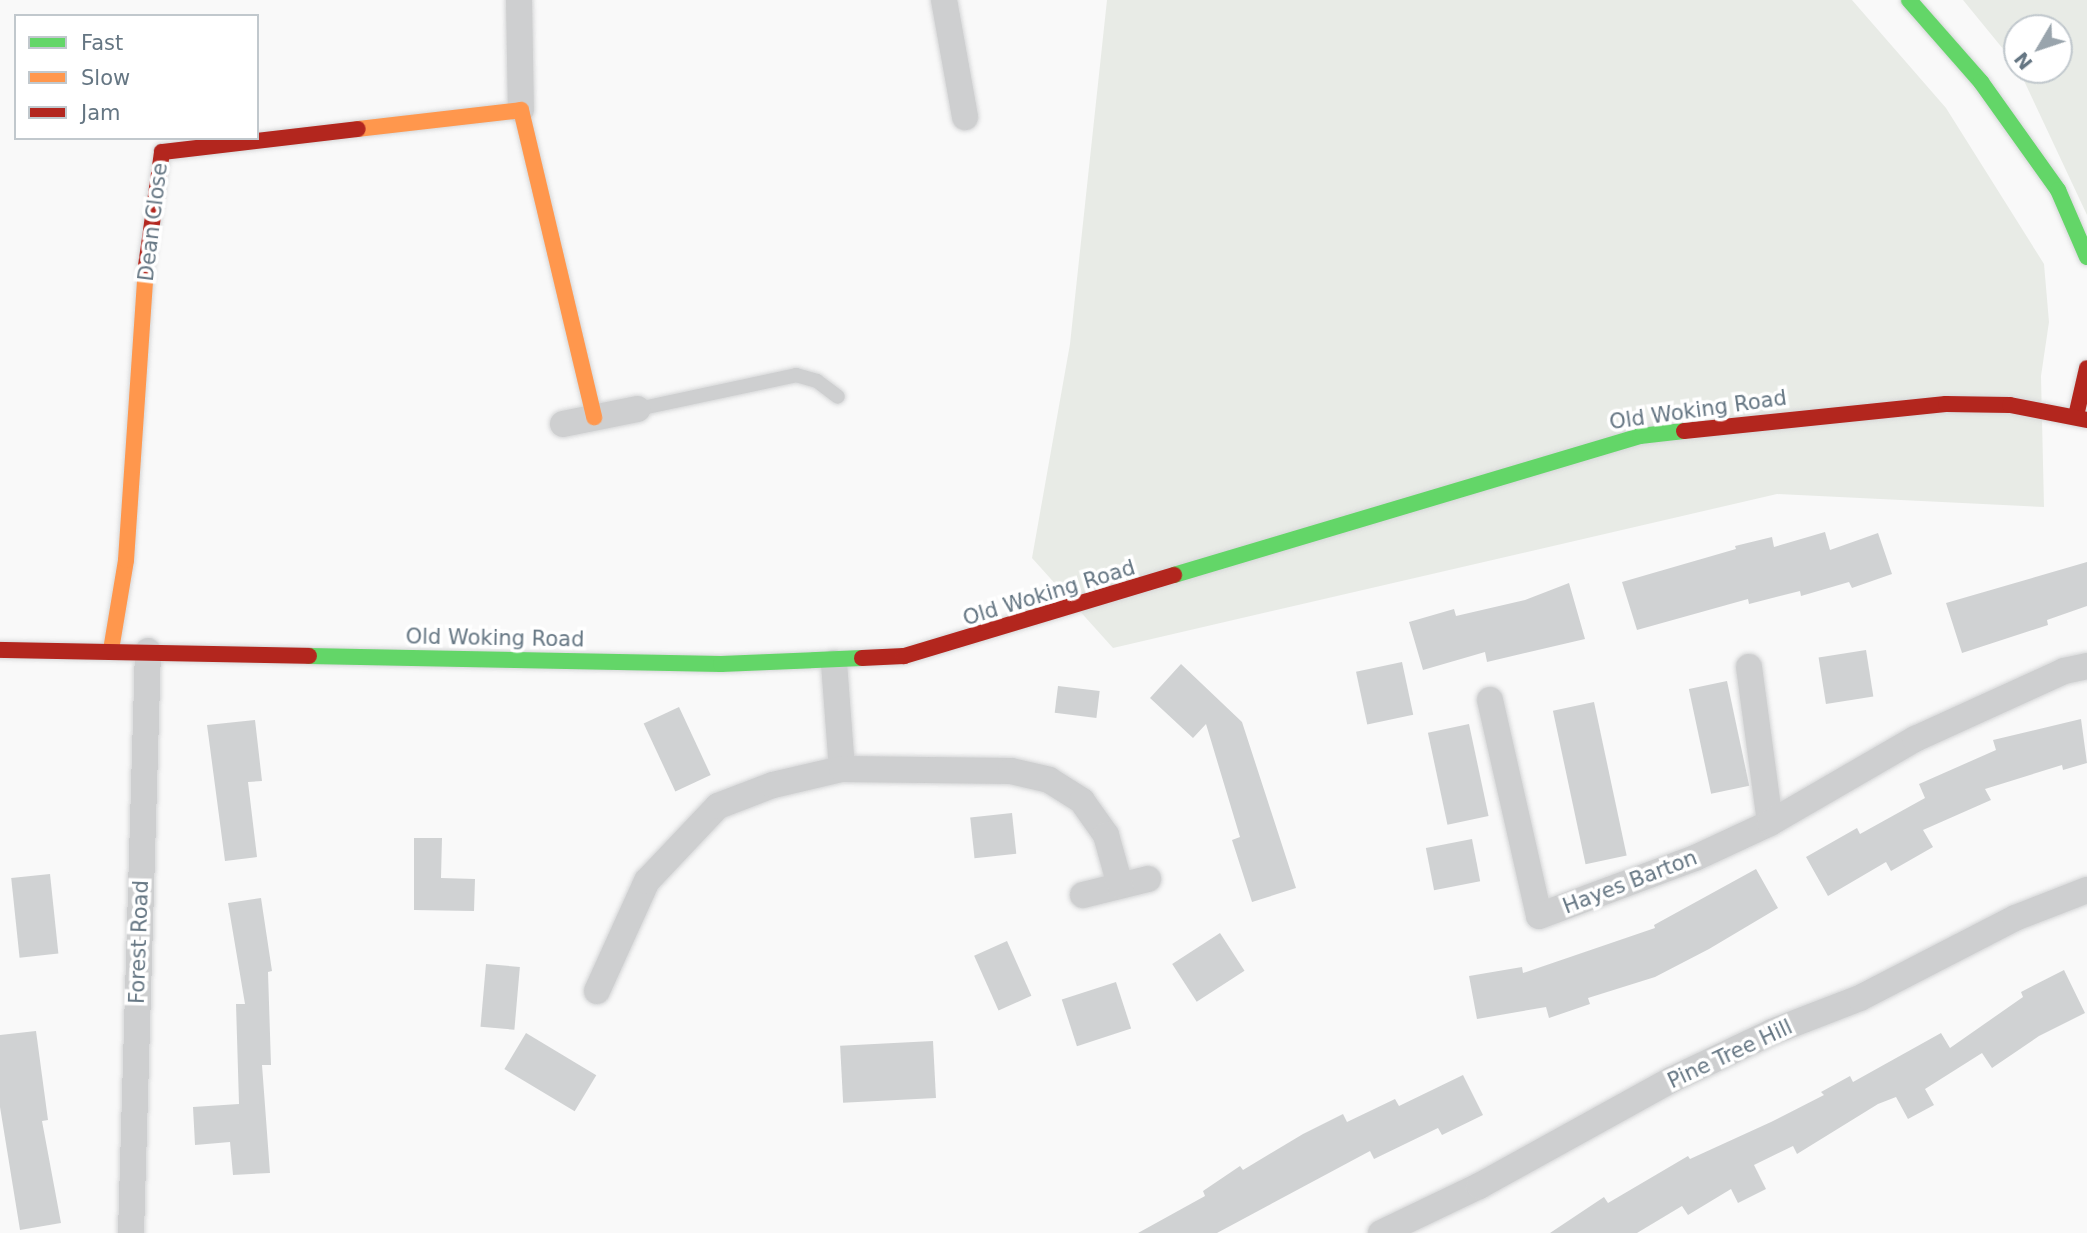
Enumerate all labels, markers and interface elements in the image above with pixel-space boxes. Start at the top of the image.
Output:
legend [14,14,259,140]
north arrow [2003,14,2073,84]
text: Fast [81,31,123,55]
text: N [2010,48,2037,74]
text: Slow [81,66,130,90]
text: Jam [81,101,121,125]
street label: Dean Close [133,161,173,283]
street label: Old Woking Road [1608,385,1788,435]
street label: Old Woking Road [960,555,1138,631]
street label: Old Woking Road [405,624,585,652]
street label: Hayes Barton [1559,845,1701,919]
street label: Forest Road [124,880,154,1004]
street label: Pine Tree Hill [1664,1014,1796,1094]

